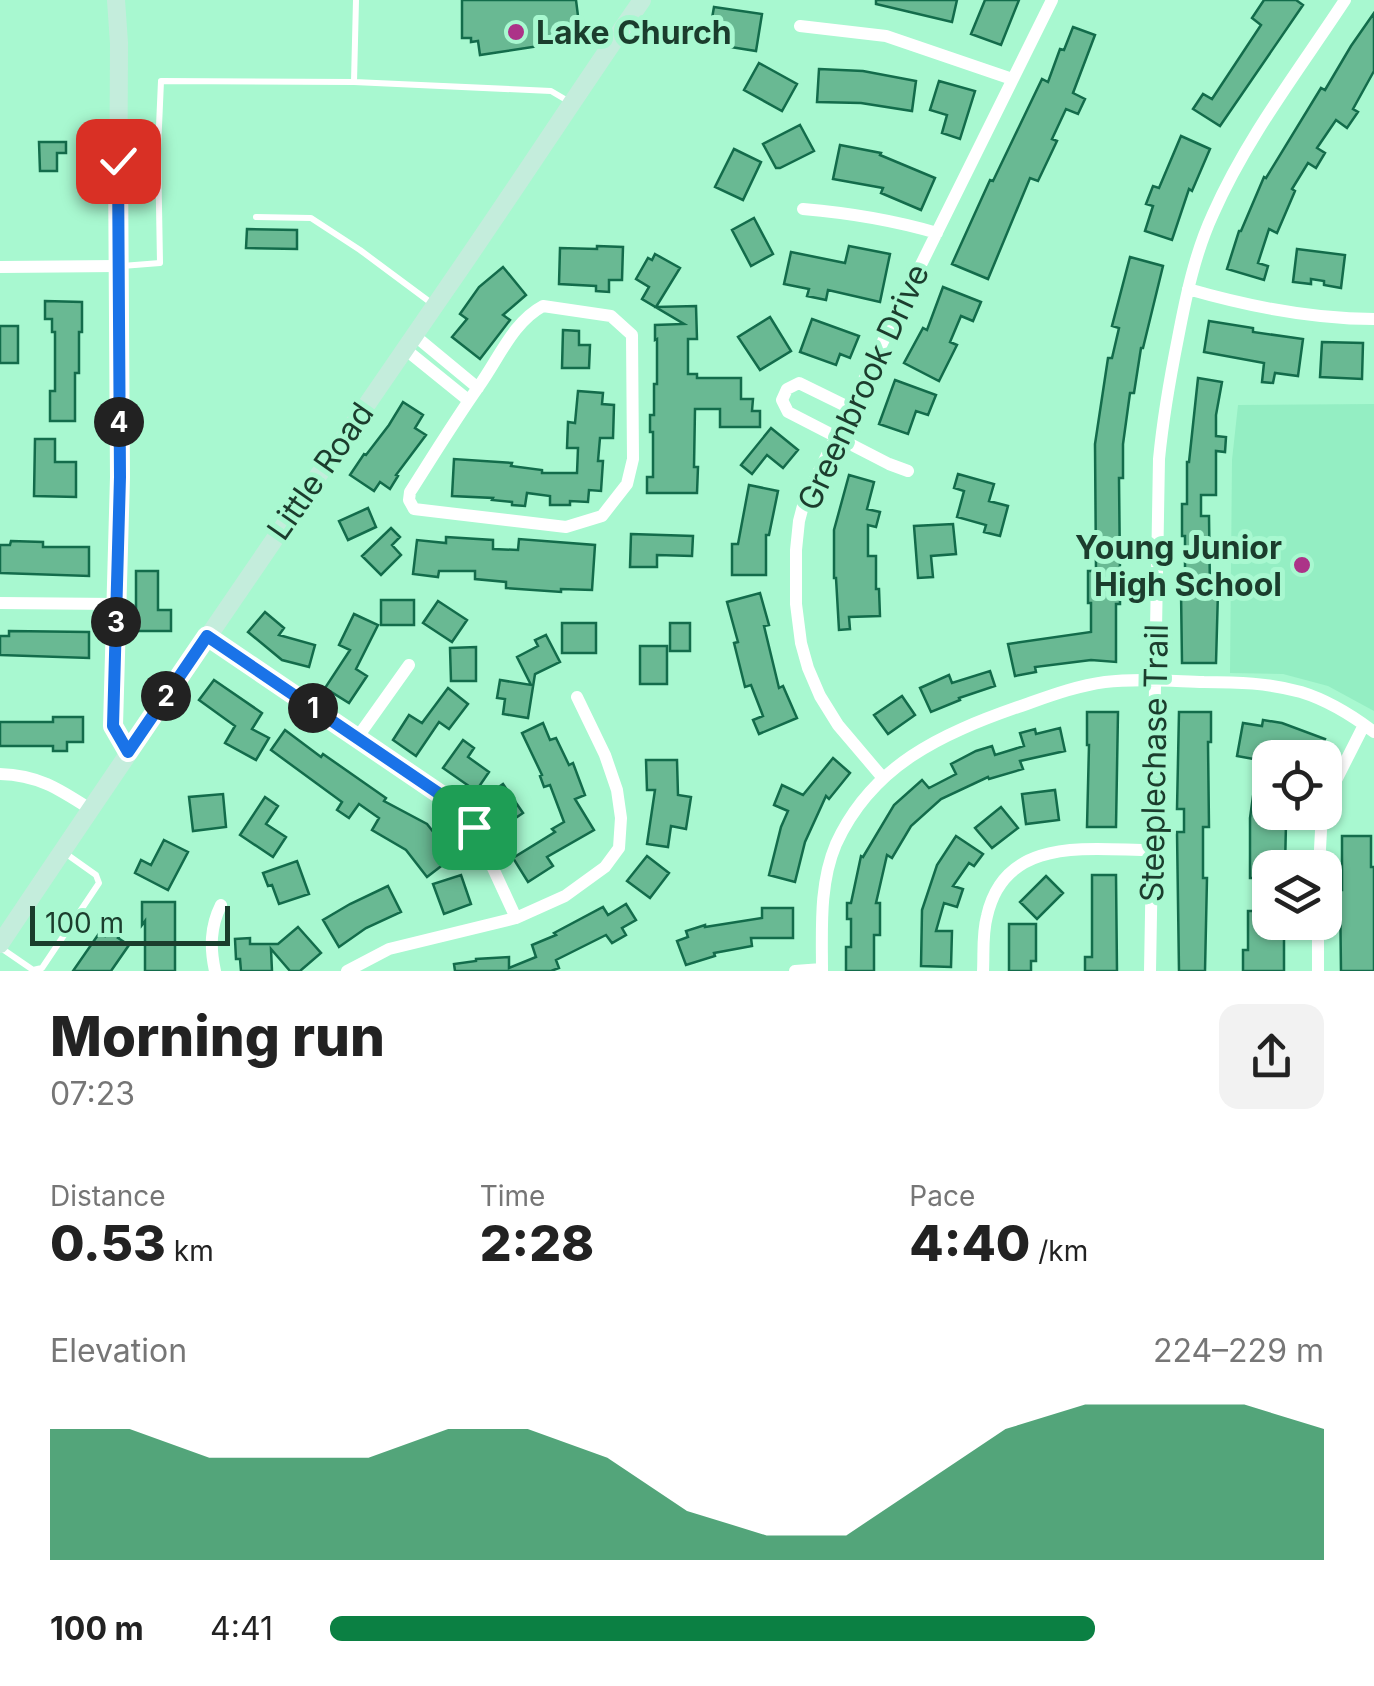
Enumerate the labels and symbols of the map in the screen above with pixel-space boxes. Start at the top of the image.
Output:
place label: Lake Church [536,13,732,52]
marker: Lake Church [505,21,527,43]
pin [76,119,161,204]
street label: Greenbrook Drive [789,258,937,516]
street label: Little Road [259,395,381,547]
pin: 4 [94,397,144,447]
place label: Young Junior High School [1075,528,1282,604]
marker: Young Junior High School [1291,554,1313,576]
pin: 3 [91,597,141,647]
street label: Steeplechase Trail [1132,624,1176,902]
pin: 2 [141,671,191,721]
pin: 1 [288,683,338,733]
pin [432,785,517,870]
scale bar [30,901,230,946]

